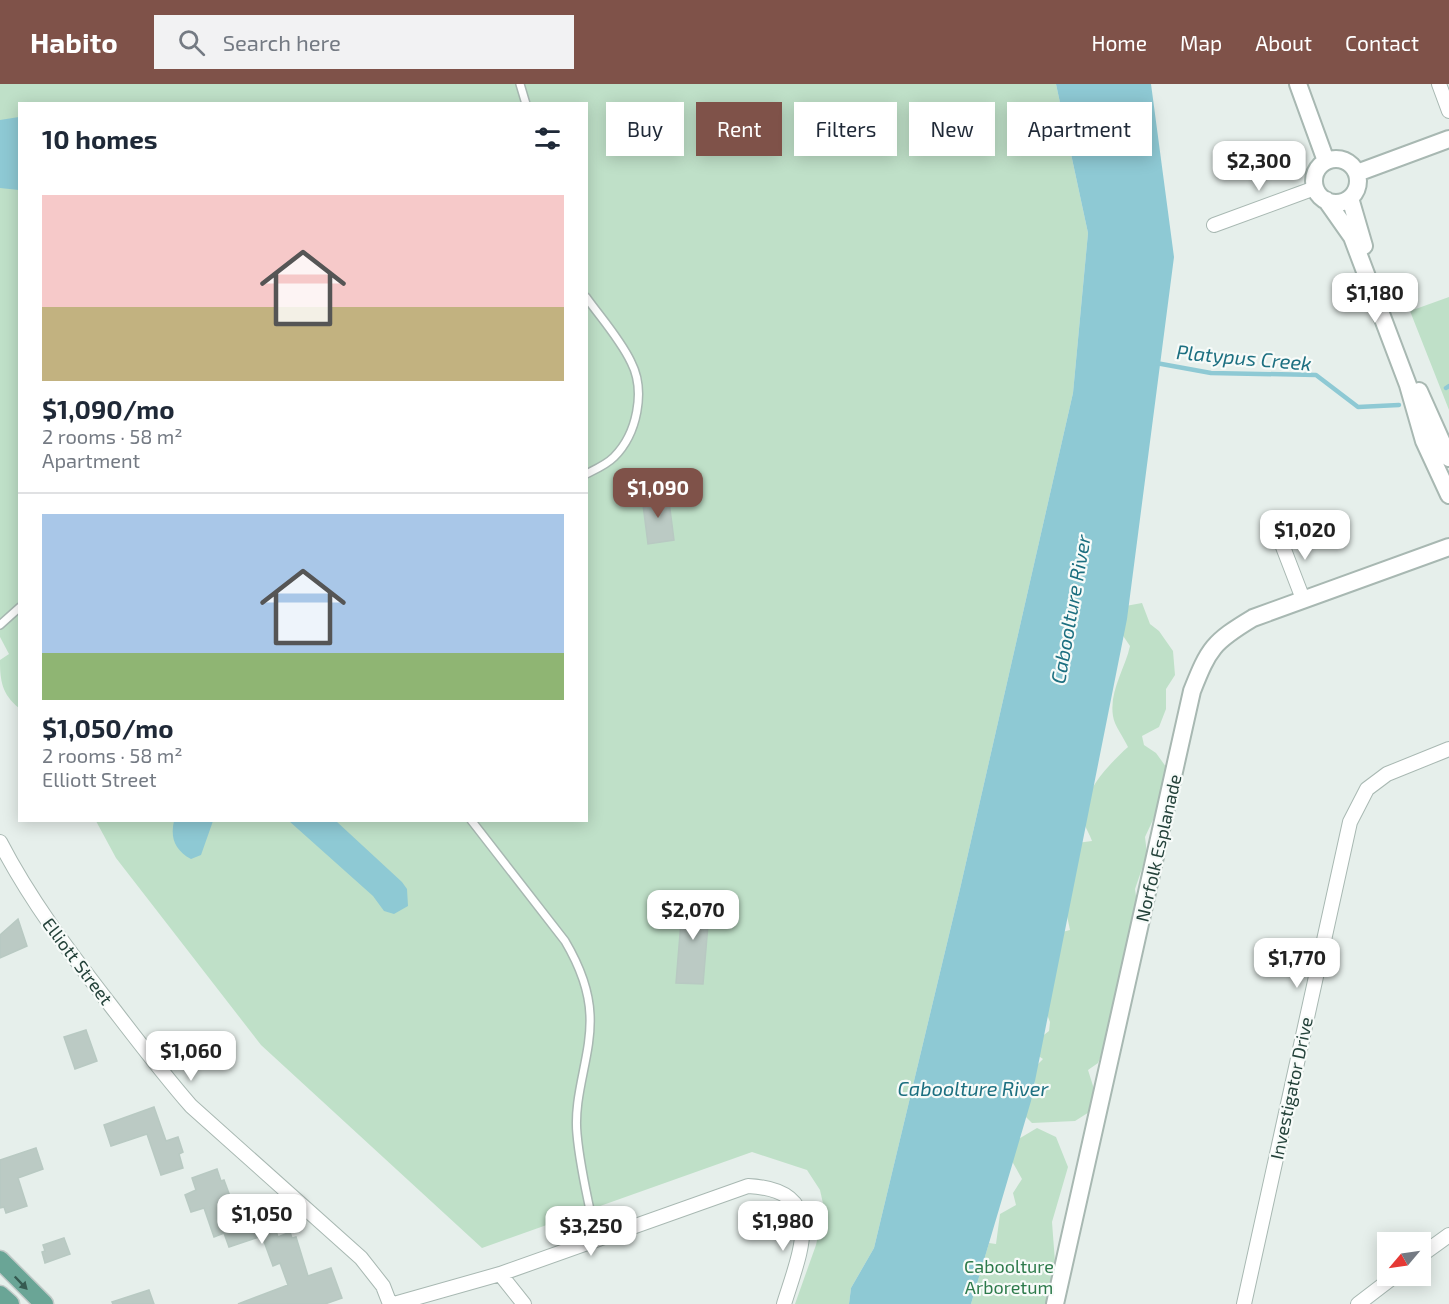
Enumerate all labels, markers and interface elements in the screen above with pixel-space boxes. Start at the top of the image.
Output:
search box [154,15,574,69]
text: Habito [30,25,118,59]
icon: search [175,26,208,59]
text: Search here [223,29,341,55]
text: Home [1091,30,1147,55]
text: Map [1180,30,1222,55]
text: About [1255,30,1312,55]
text: Contact [1345,30,1419,55]
chip: Buy [606,102,684,156]
chip: Rent [696,102,782,156]
chip: Filters [794,102,897,156]
chip: New [909,102,995,156]
chip: Apartment [1007,102,1152,156]
icon: filters [531,122,564,155]
text: 10 homes [42,123,158,154]
pin: $2,300 [1210,141,1308,192]
text: $2,300 [1227,148,1291,172]
icon: home [249,234,357,342]
pin: $1,180 [1326,273,1424,324]
text: $1,180 [1346,280,1404,304]
water label: Platypus Creek [1175,339,1313,376]
text: $1,090/mo [42,393,175,424]
text: 2 rooms · 58 m² [42,424,183,448]
text: Apartment [42,448,140,472]
pin: $1,090 [609,468,707,519]
text: $1,090 [627,475,689,499]
pin: $1,020 [1256,510,1354,561]
text: $1,020 [1274,517,1336,541]
water label: Caboolture River [1045,532,1095,685]
icon: home [249,553,357,661]
text: $1,050/mo [42,712,174,743]
text: 2 rooms · 58 m² [42,743,183,767]
text: Elliott Street [42,767,157,791]
street label: Norfolk Esplanade [1130,772,1186,924]
pin: $2,070 [644,890,742,941]
text: $2,070 [661,897,725,921]
street label: Elliott Street [38,913,118,1009]
pin: $1,770 [1248,938,1346,989]
text: $1,770 [1268,945,1326,969]
street label: Investigator Drive [1265,1015,1317,1161]
pin: $1,060 [142,1031,240,1082]
text: $1,060 [160,1038,222,1062]
water label: Caboolture River [898,1076,1049,1100]
pin: $1,050 [213,1194,311,1245]
text: $1,050 [231,1201,293,1225]
pin: $1,980 [734,1201,832,1252]
pin: $3,250 [542,1206,640,1257]
text: $1,980 [752,1208,814,1232]
text: $3,250 [559,1213,623,1237]
north arrow [1377,1232,1431,1286]
map controls [1377,1232,1431,1286]
park label: Caboolture Arboretum [964,1255,1054,1298]
one-way arrow [14,1275,28,1290]

